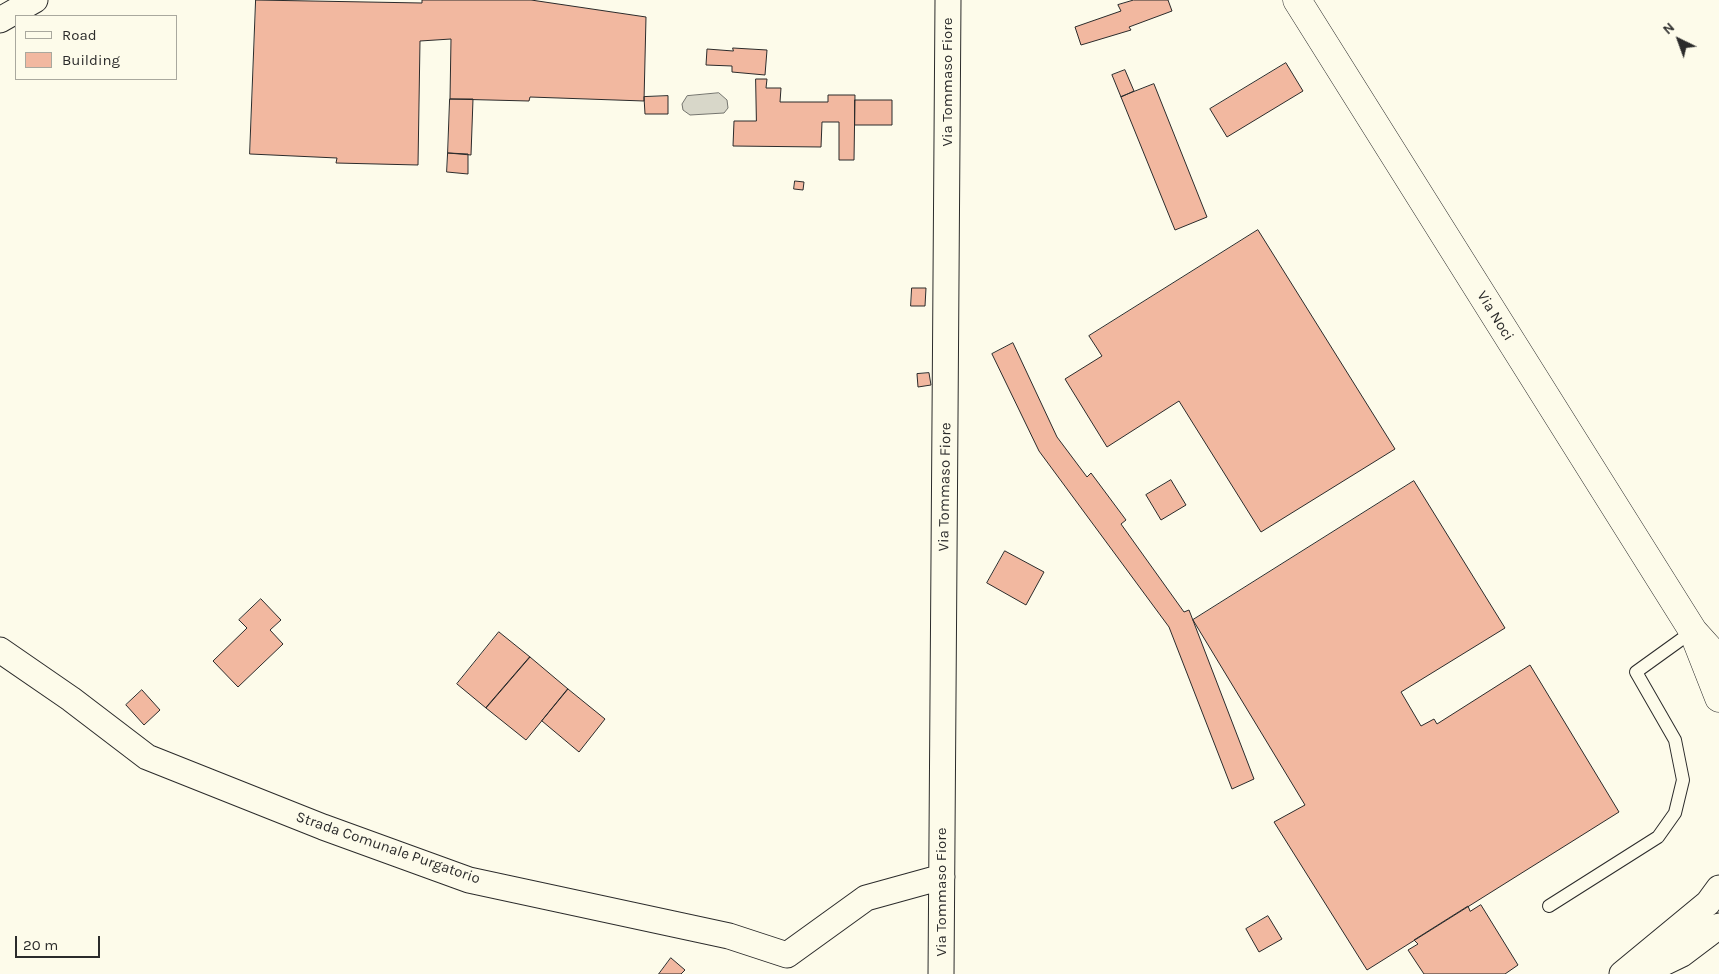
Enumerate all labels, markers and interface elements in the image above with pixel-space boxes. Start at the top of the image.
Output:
legend [15,15,178,80]
north arrow [1654,15,1704,65]
street label: Via Tommaso Fiore [939,18,957,146]
text: N [1659,19,1678,38]
text: Road [62,26,97,44]
text: Building [62,51,120,69]
street label: Via Noci [1473,288,1517,344]
street label: Via Tommaso Fiore [935,422,955,552]
street label: Strada Comunale Purgatorio [294,808,482,888]
street label: Via Tommaso Fiore [933,828,951,956]
scale bar [18,926,102,958]
text: 20 m [23,936,58,954]

